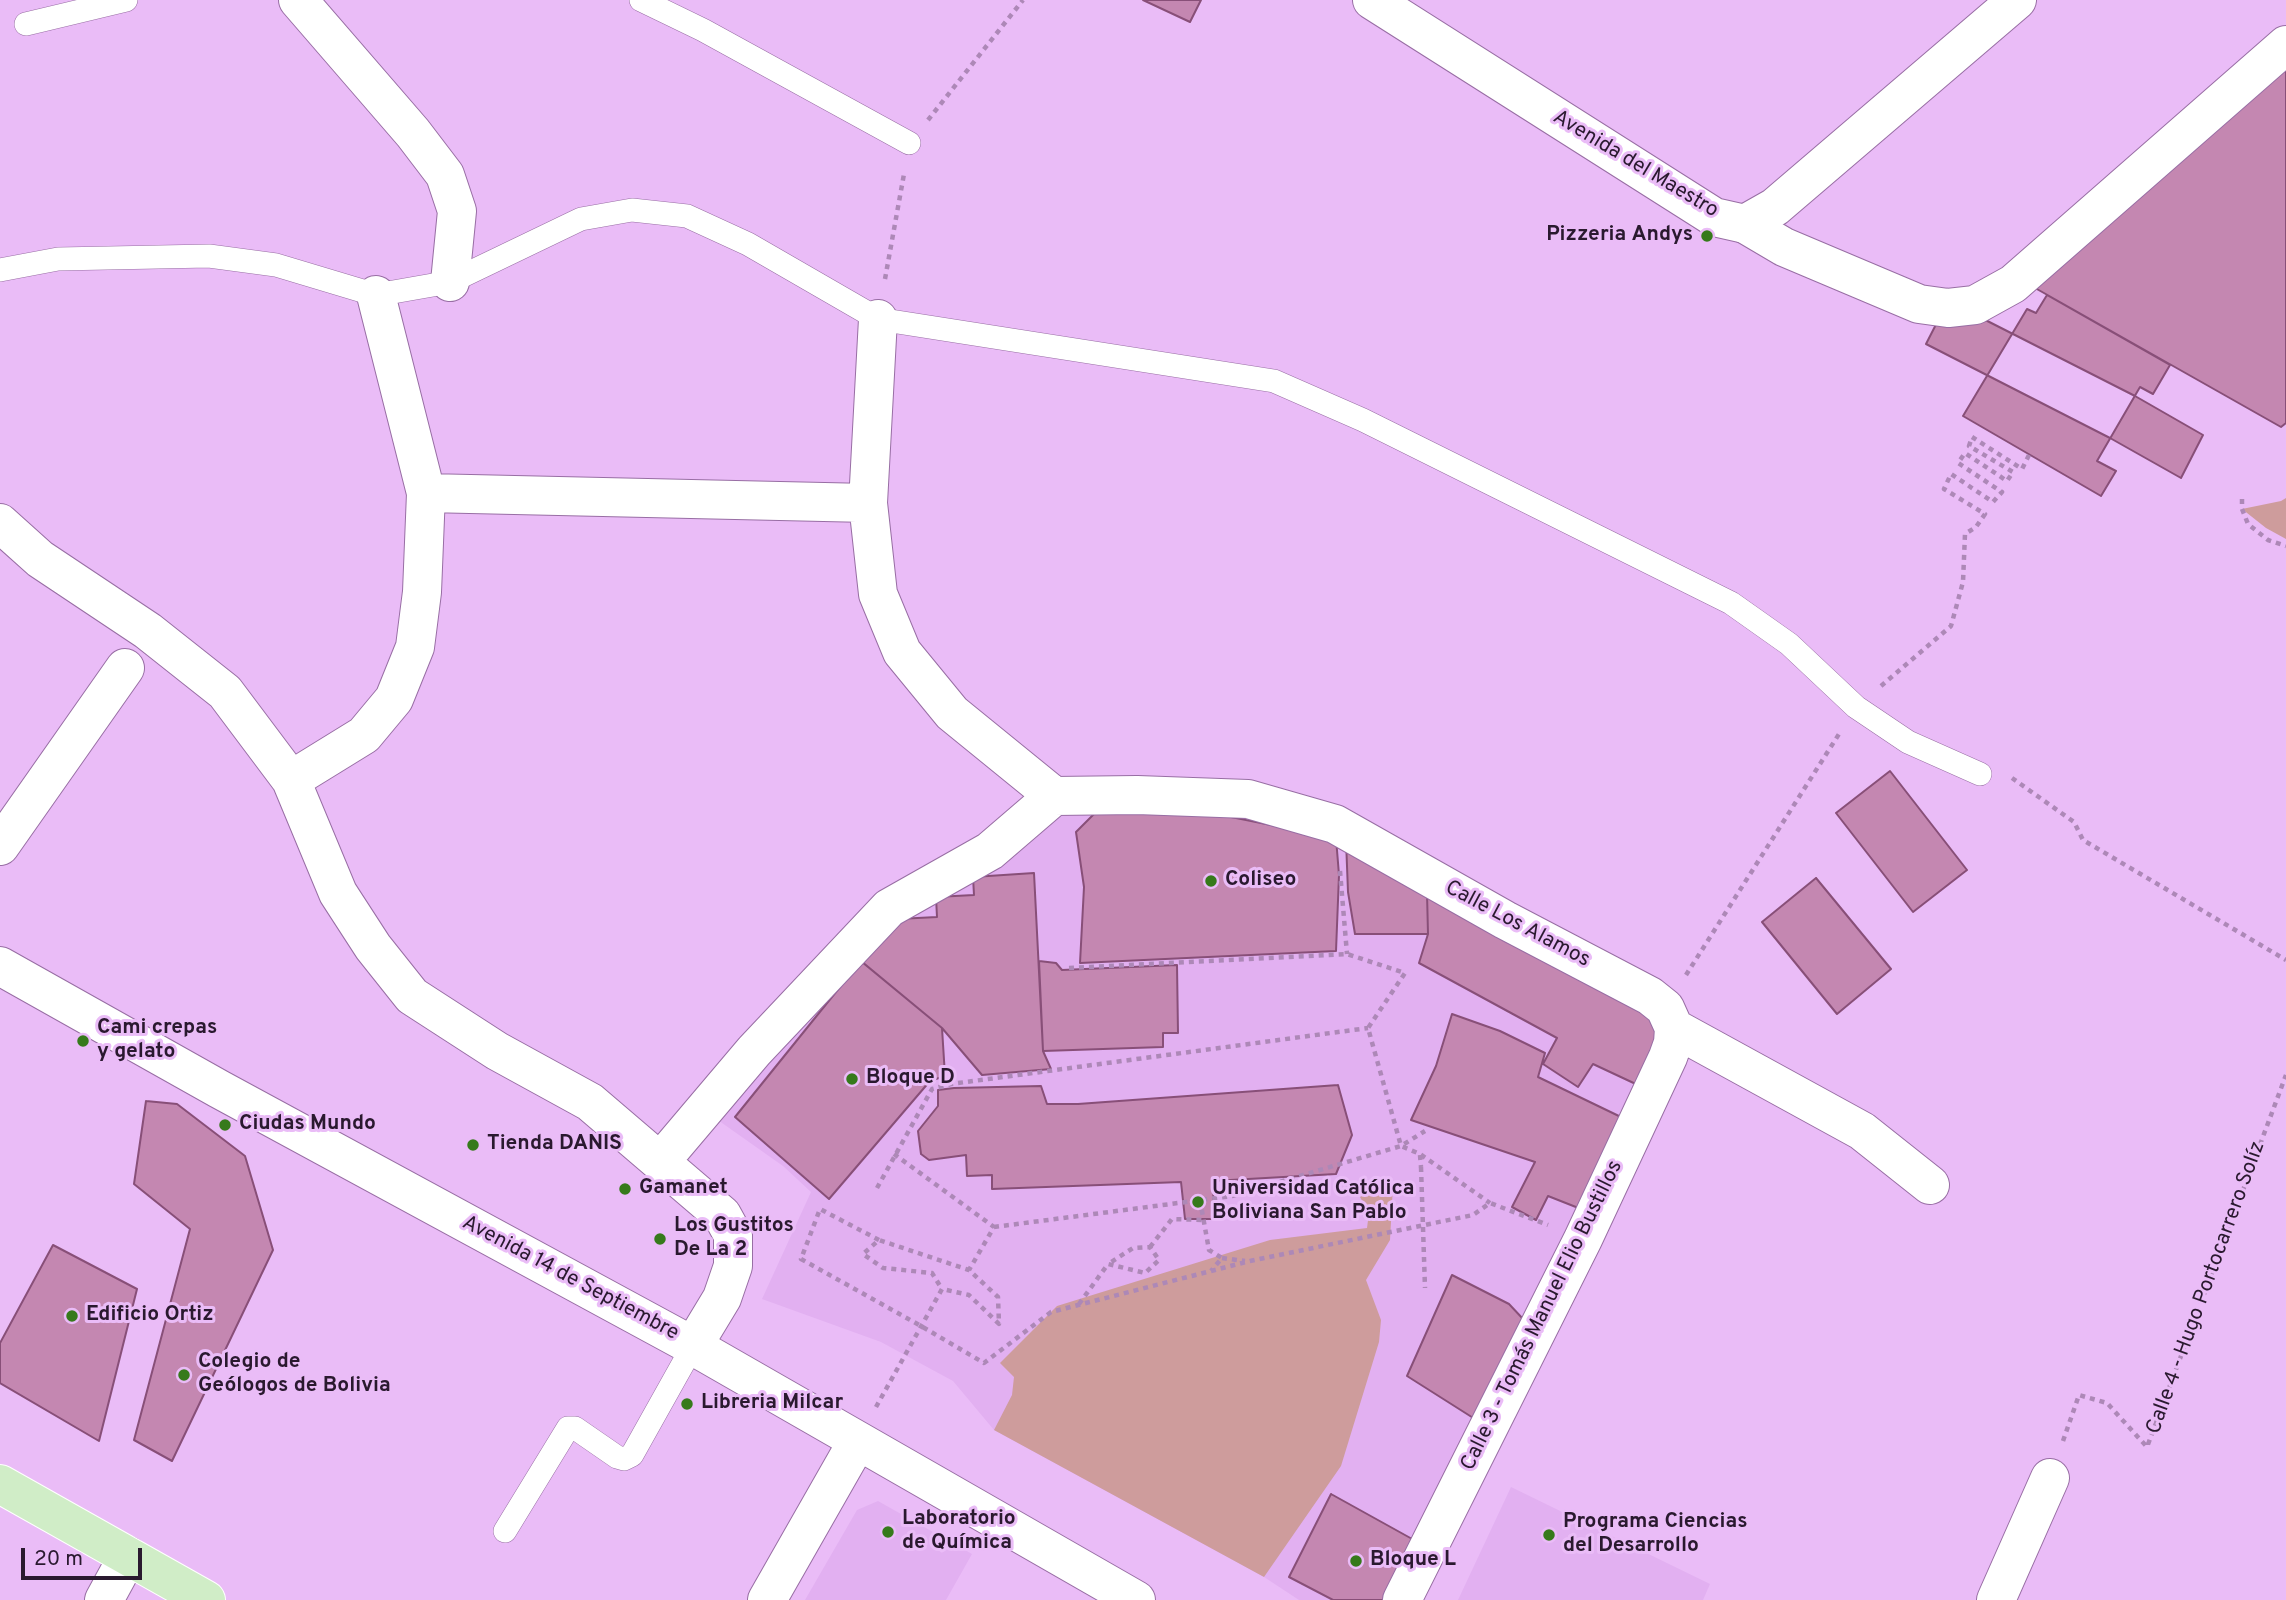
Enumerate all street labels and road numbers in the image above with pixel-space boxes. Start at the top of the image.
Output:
street label: Avenida del Maestro [1548,106,1722,224]
street label: Calle Los Alamos [1440,876,1594,974]
street label: Calle 4 - Hugo Portocarrero Solíz [2142,1138,2272,1438]
street label: Calle 3 - Tomás Manuel Elio Bustillos [1457,1157,1629,1475]
street label: Avenida 14 de Septiembre [457,1211,683,1347]

